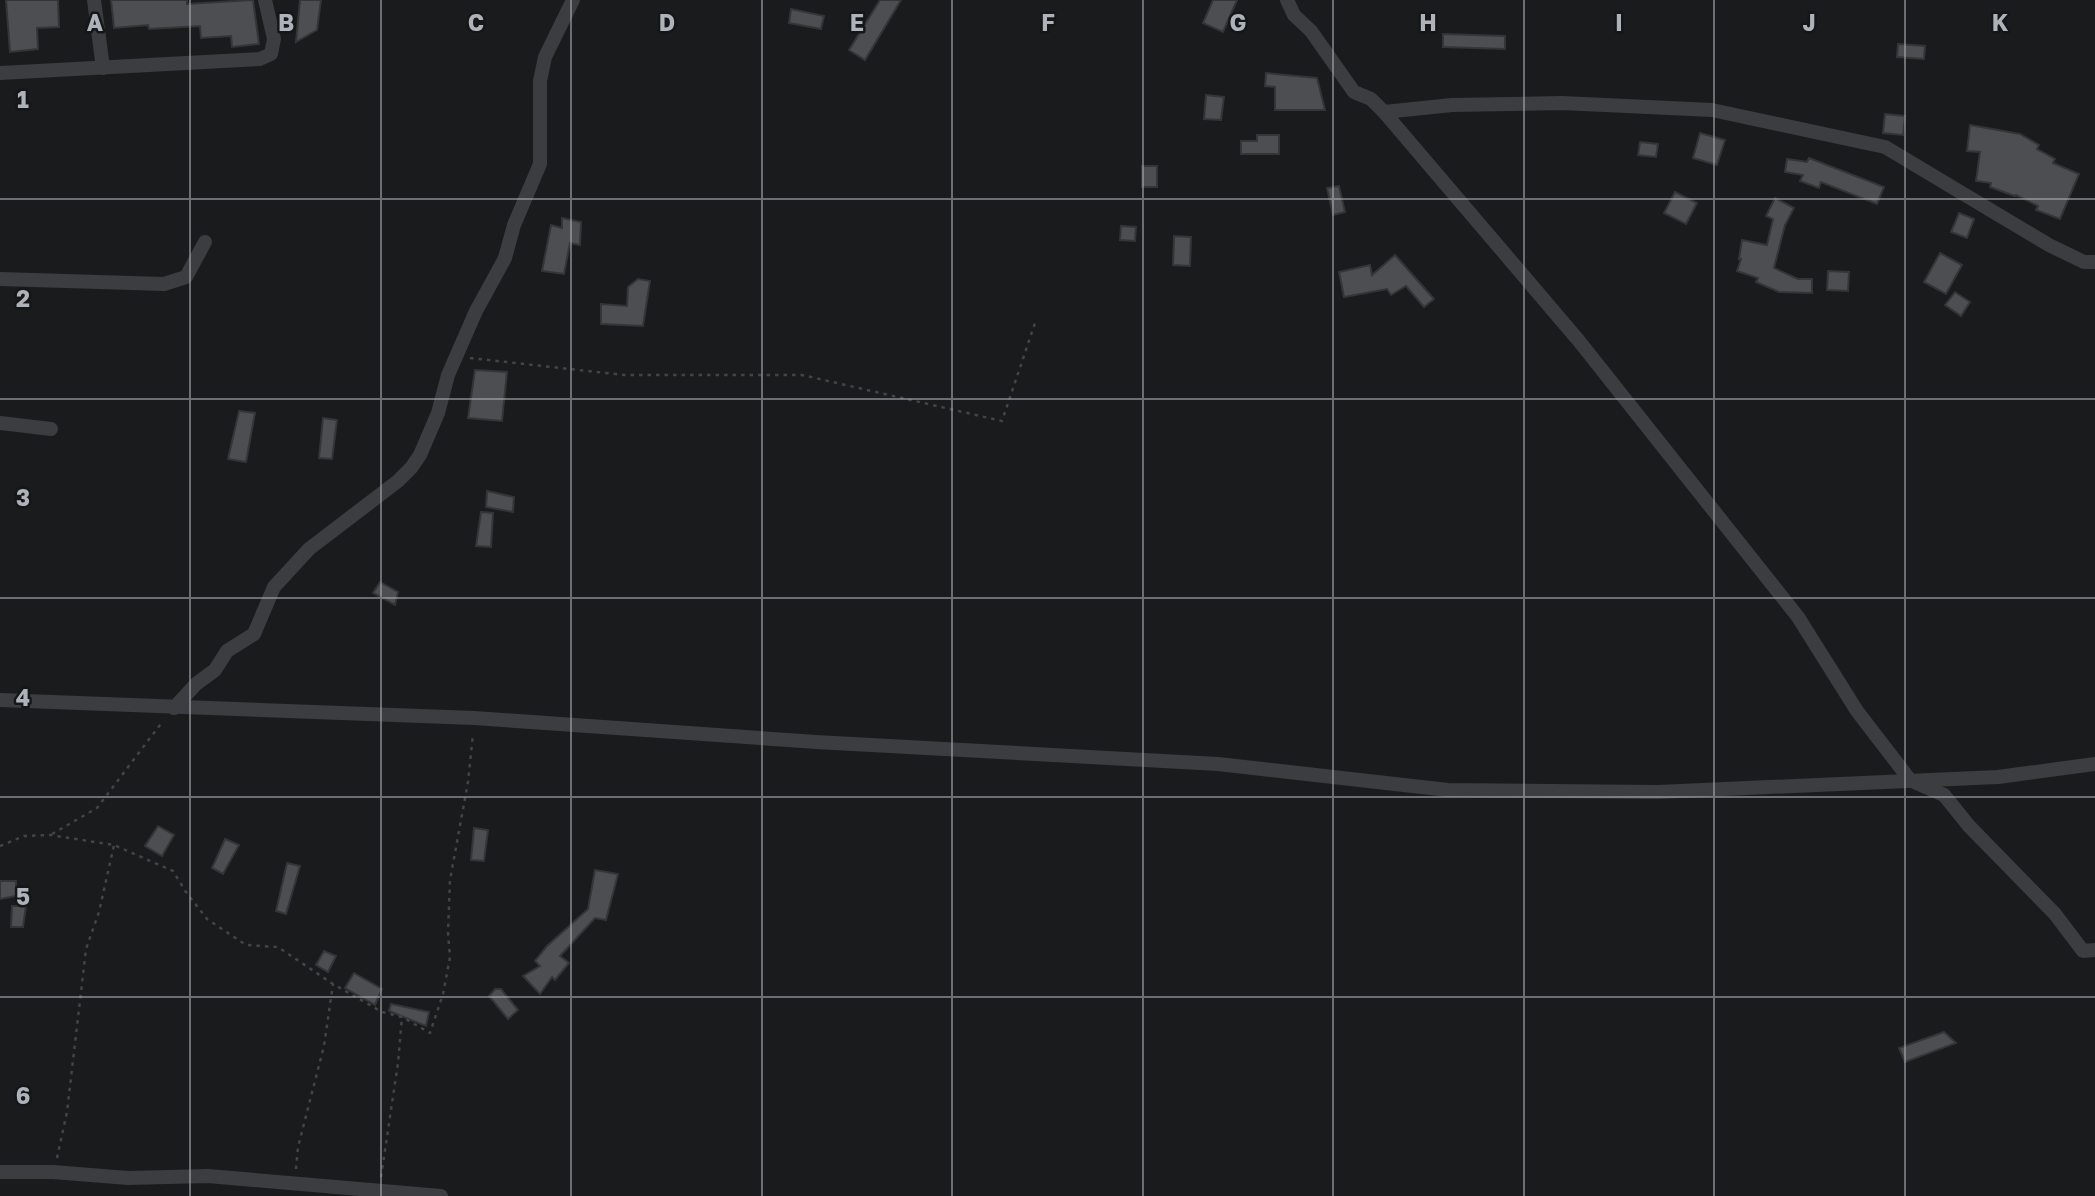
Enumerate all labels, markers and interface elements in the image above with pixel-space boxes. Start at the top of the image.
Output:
text: A [87,8,104,36]
text: B [278,8,294,36]
text: C [468,8,484,36]
text: D [659,8,675,36]
text: E [850,8,864,36]
text: F [1041,8,1055,36]
text: G [1230,8,1246,36]
text: H [1419,8,1437,36]
text: I [1615,8,1623,36]
text: J [1802,8,1816,36]
text: K [1992,8,2009,36]
text: 1 [17,85,29,113]
text: 2 [16,284,30,312]
text: 3 [16,483,30,511]
text: 4 [16,683,30,711]
text: 5 [16,882,30,910]
text: 6 [16,1081,30,1109]

